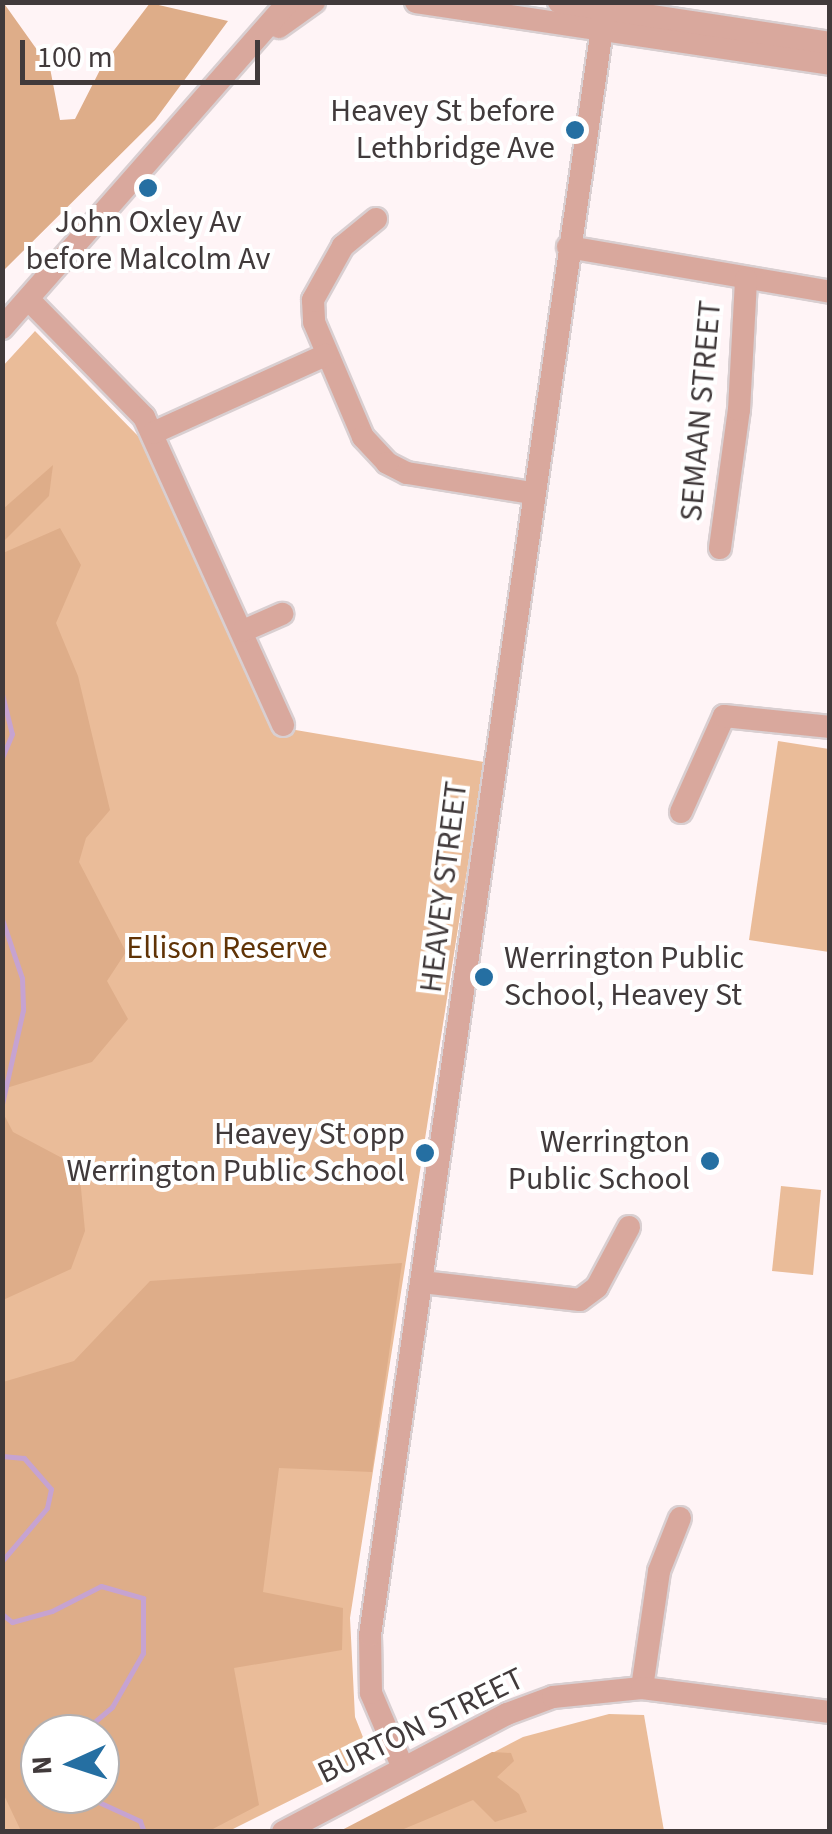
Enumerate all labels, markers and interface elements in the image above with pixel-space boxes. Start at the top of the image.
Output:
scale bar [25,20,265,82]
text: 100 m [37,36,113,79]
place label: Heavey St before Lethbridge Ave [330,93,555,168]
marker: Heavey St before Lethbridge Ave [564,119,586,141]
marker: John Oxley Av before Malcolm Av [137,177,159,199]
place label: John Oxley Av before Malcolm Av [26,204,270,279]
street label: SEMAAN STREET [672,299,730,523]
street label: HEAVEY STREET [412,779,476,995]
park label: Ellison Reserve [126,929,328,967]
place label: Werrington Public School, Heavey St [504,940,744,1015]
marker: Werrington Public School, Heavey St [473,966,495,988]
place label: Heavey St opp Werrington Public School [66,1116,405,1191]
place label: Werrington Public School [508,1124,690,1199]
marker: Heavey St opp Werrington Public School [414,1142,436,1164]
marker: Werrington Public School [699,1150,721,1172]
street label: BURTON STREET [312,1660,530,1792]
north arrow [20,1714,120,1814]
text: N [22,1755,62,1776]

